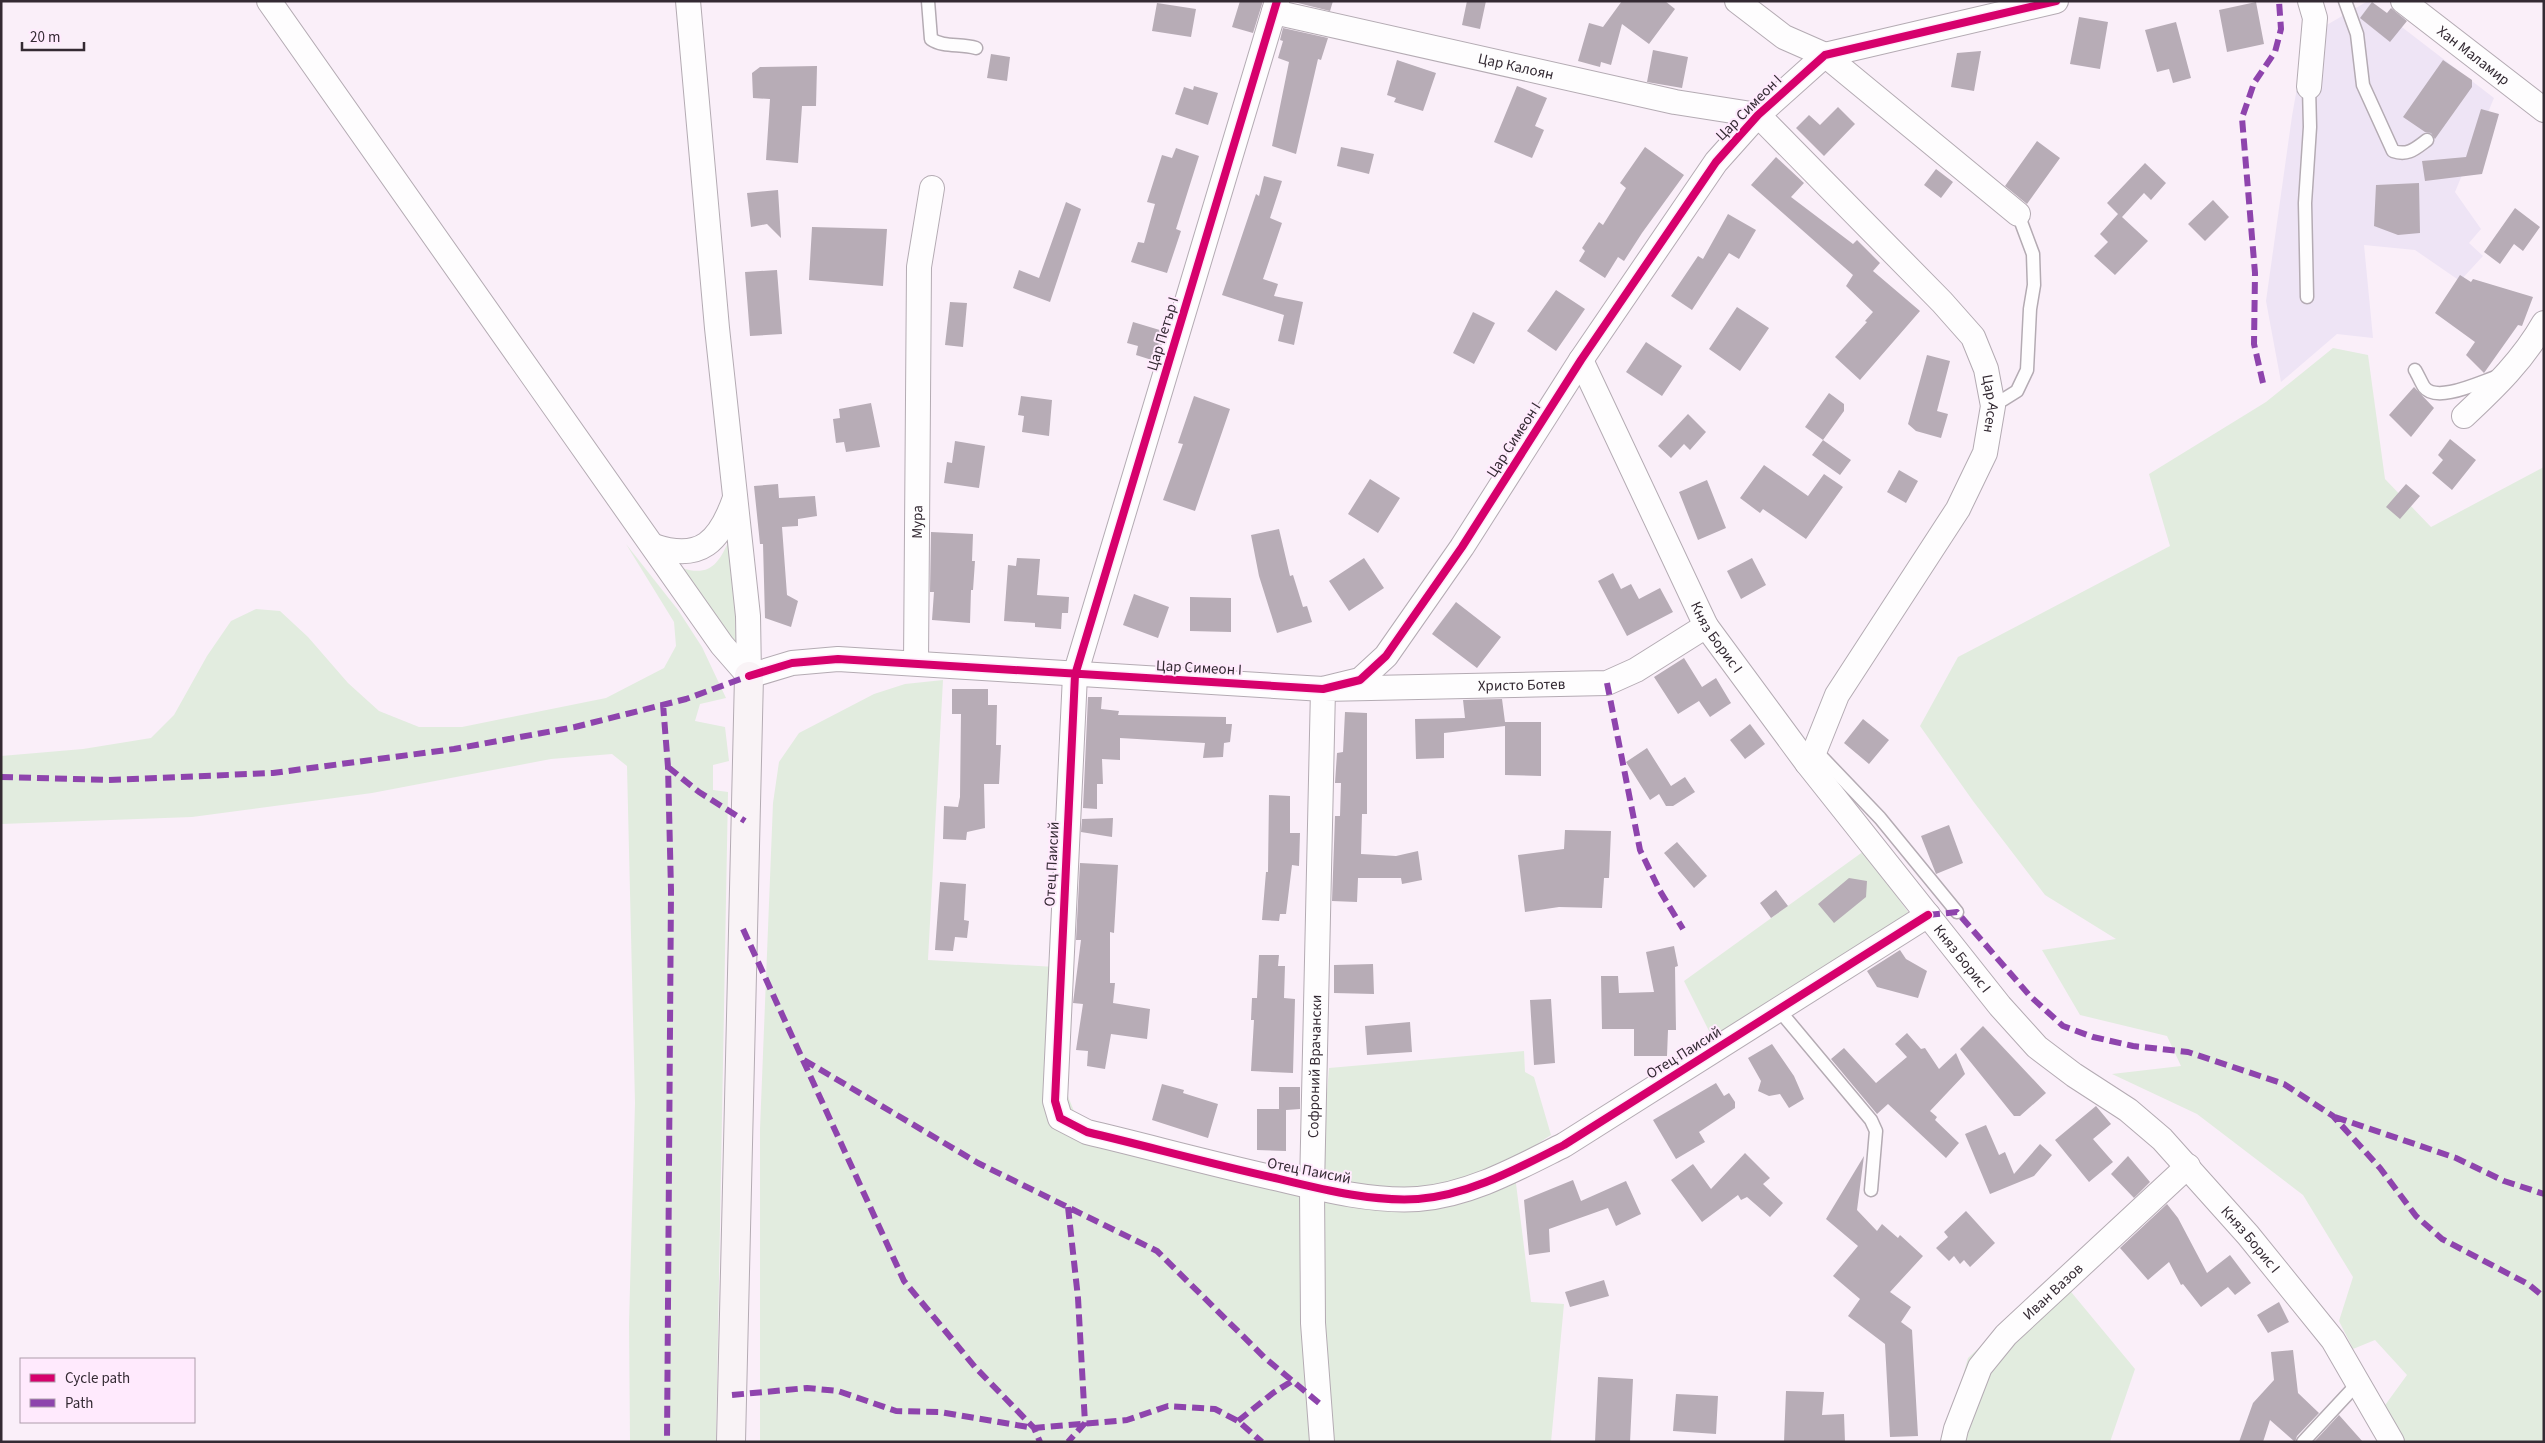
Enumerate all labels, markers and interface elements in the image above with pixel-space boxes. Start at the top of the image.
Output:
scale bar [22,20,85,52]
street label: Хан Маламир [2433,21,2514,90]
text: 20 m [30,27,60,48]
street label: Цар Калоян [1476,48,1556,85]
street label: Цар Симеон I [1711,70,1787,146]
street label: Цар Петър I [1142,294,1184,374]
street label: Цар Асен [1977,373,2004,435]
street label: Цар Симеон I [1482,398,1546,482]
street label: Мура [906,505,928,539]
street label: Княз Борис I [1685,598,1748,677]
street label: Цар Симеон I [1155,655,1243,681]
street label: Христо Ботев [1478,673,1566,696]
street label: Отец Паисий [1039,821,1065,907]
street label: Княз Борис I [1929,920,1996,997]
street label: Софроний Врачански [1303,994,1327,1138]
street label: Отец Паисий [1642,1022,1726,1084]
street label: Отец Паисий [1265,1153,1353,1189]
street label: Княз Борис I [2216,1201,2285,1277]
street label: Иван Вазов [2018,1258,2088,1325]
legend [20,1358,195,1423]
text: Cycle path [65,1368,130,1389]
text: Path [65,1393,93,1414]

